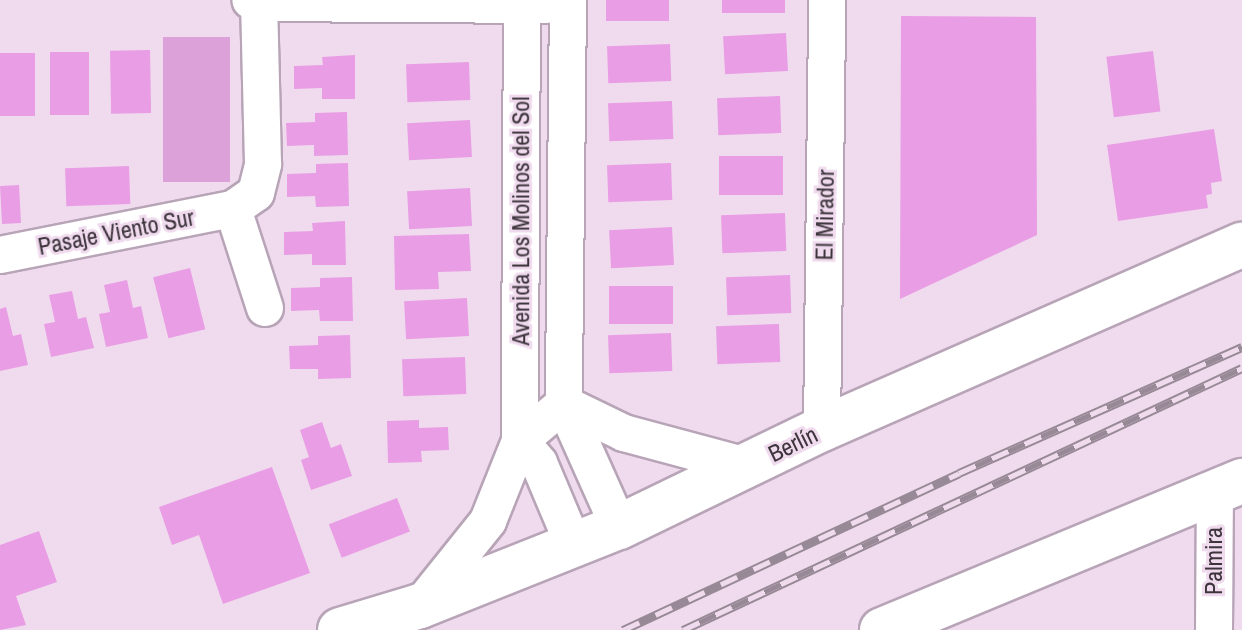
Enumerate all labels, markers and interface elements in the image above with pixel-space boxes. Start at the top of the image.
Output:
street label: Avenida Los Molinos del Sol [507,96,535,346]
street label: El Mirador [810,169,840,261]
street label: Pasaje Viento Sur [36,203,196,261]
street label: Berlín [764,420,822,468]
street label: Palmira [1200,527,1228,595]

